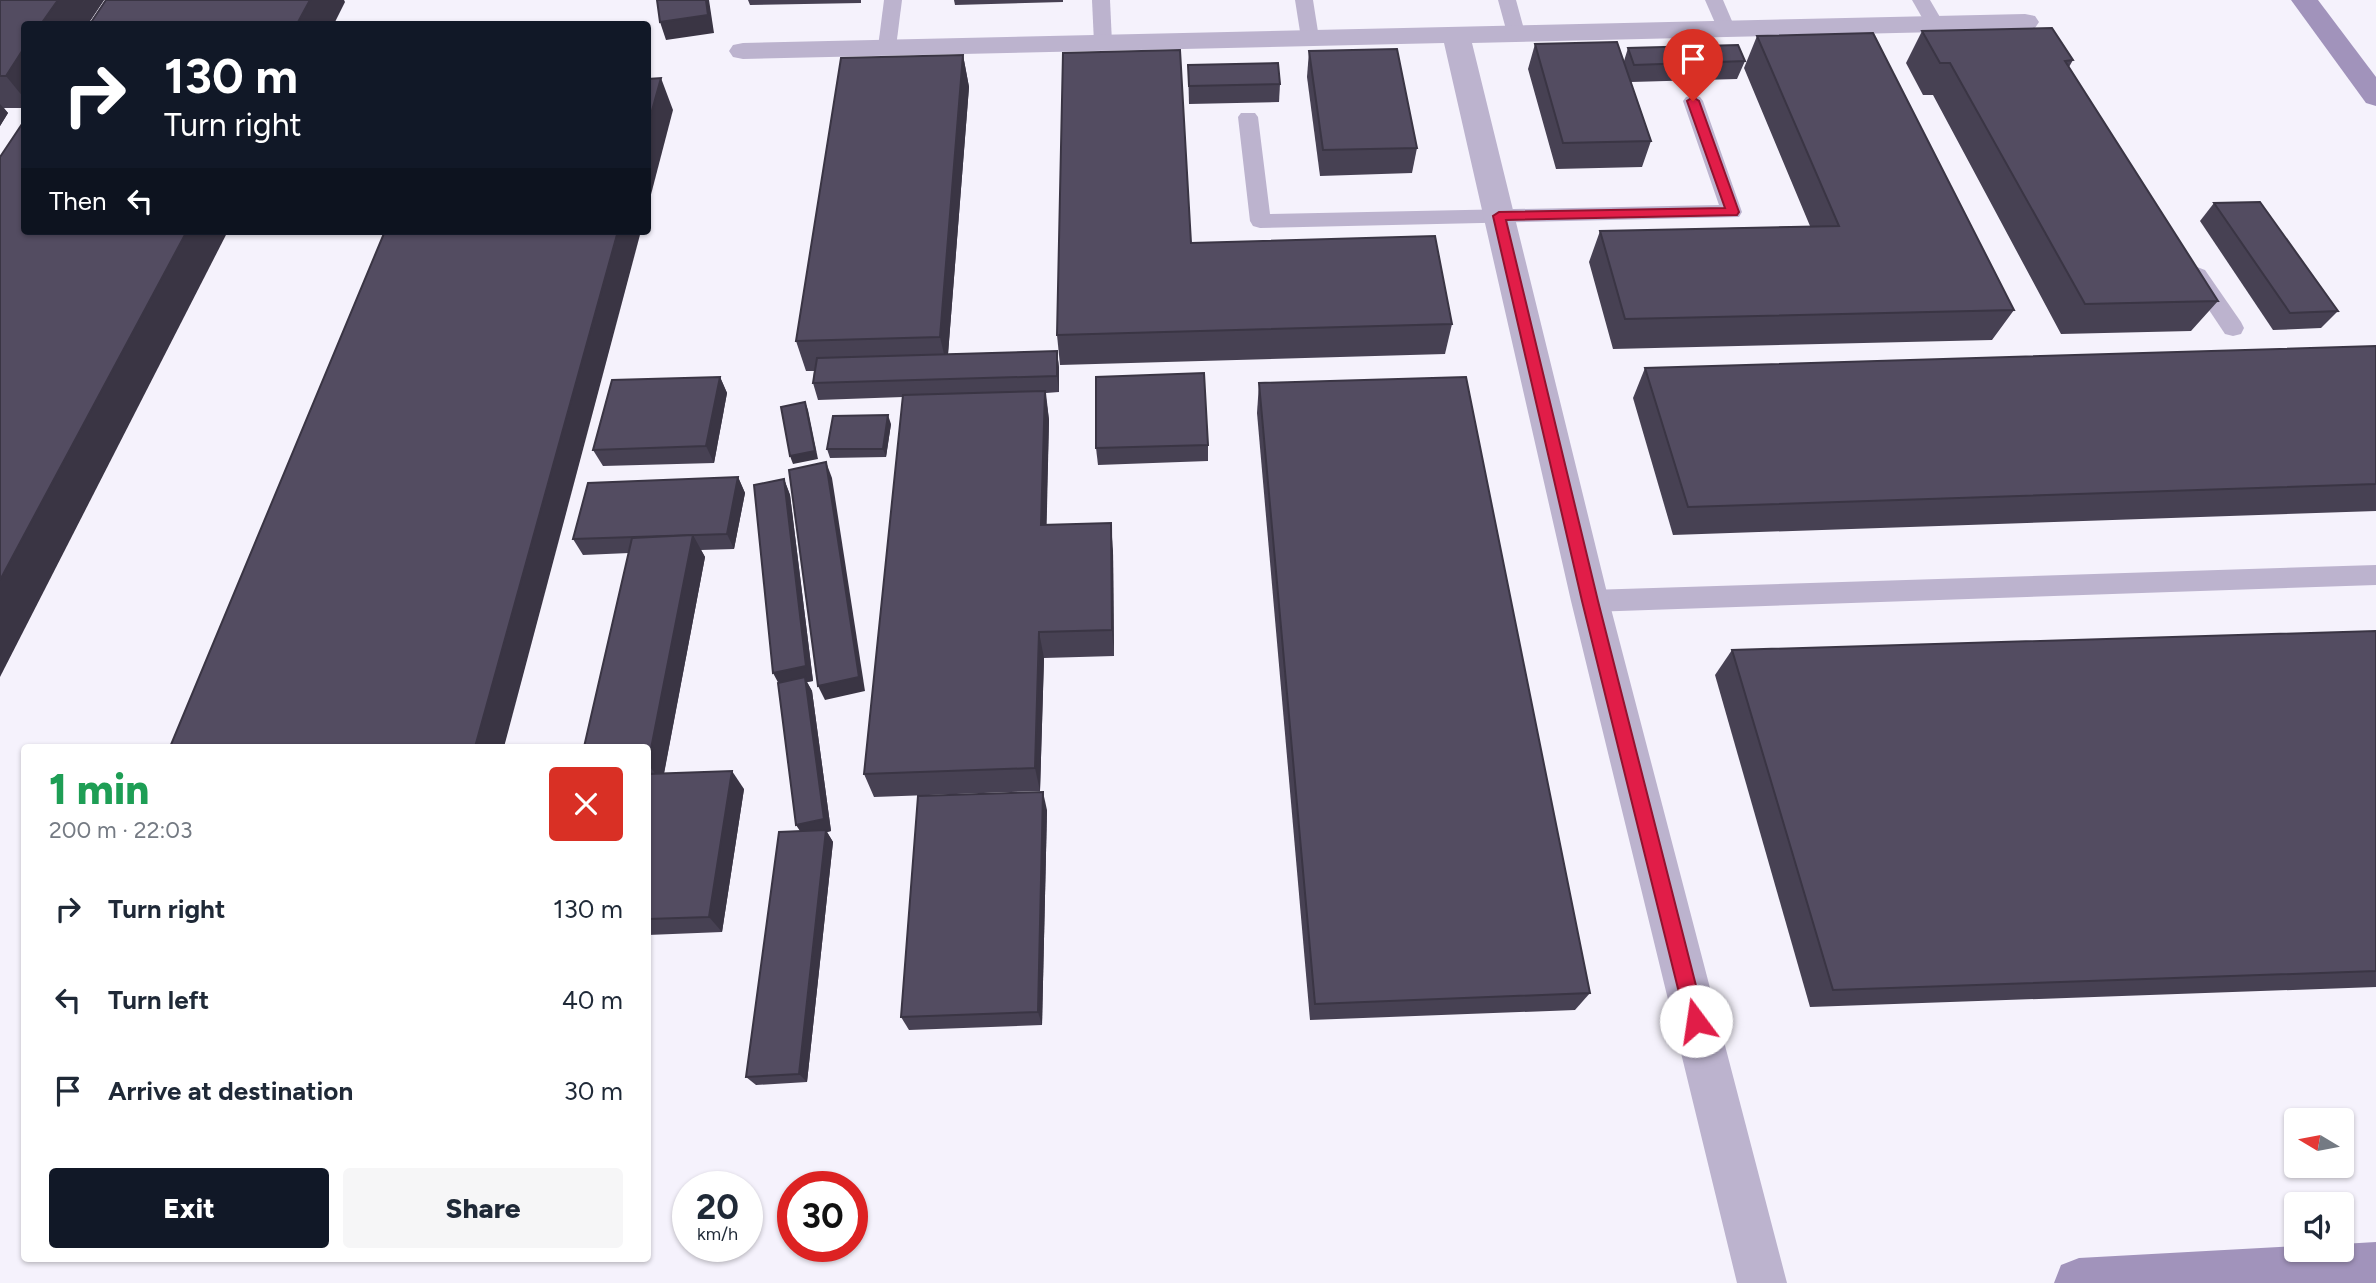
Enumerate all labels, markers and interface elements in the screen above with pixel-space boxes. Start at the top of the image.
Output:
pin [1663,29,1723,101]
icon: arrive [1674,40,1712,78]
text: 130 m [164,46,298,105]
icon: right [49,49,140,140]
text: Turn right [164,106,302,144]
icon: left [121,182,159,220]
text: Then [49,185,107,217]
text: 1 min [49,764,149,815]
button: close [549,767,623,841]
text: 200 m · 22:03 [49,816,193,844]
icon: right [49,890,87,928]
text: Turn right [108,893,225,925]
text: 130 m [553,893,623,925]
icon: left [49,981,87,1019]
text: Turn left [108,984,209,1016]
text: 40 m [562,984,623,1016]
position arrow [1659,984,1733,1058]
icon: arrive [49,1072,87,1110]
text: Arrive at destination [108,1075,353,1107]
text: 30 m [564,1075,623,1107]
north arrow [2284,1108,2354,1178]
map controls [2284,1108,2354,1262]
button: Exit [49,1168,329,1248]
button: Share [343,1168,623,1248]
speed limit sign: 30 [777,1171,868,1262]
text: 20 [696,1186,739,1228]
button: sound [2284,1192,2354,1262]
text: km/h [697,1223,738,1245]

